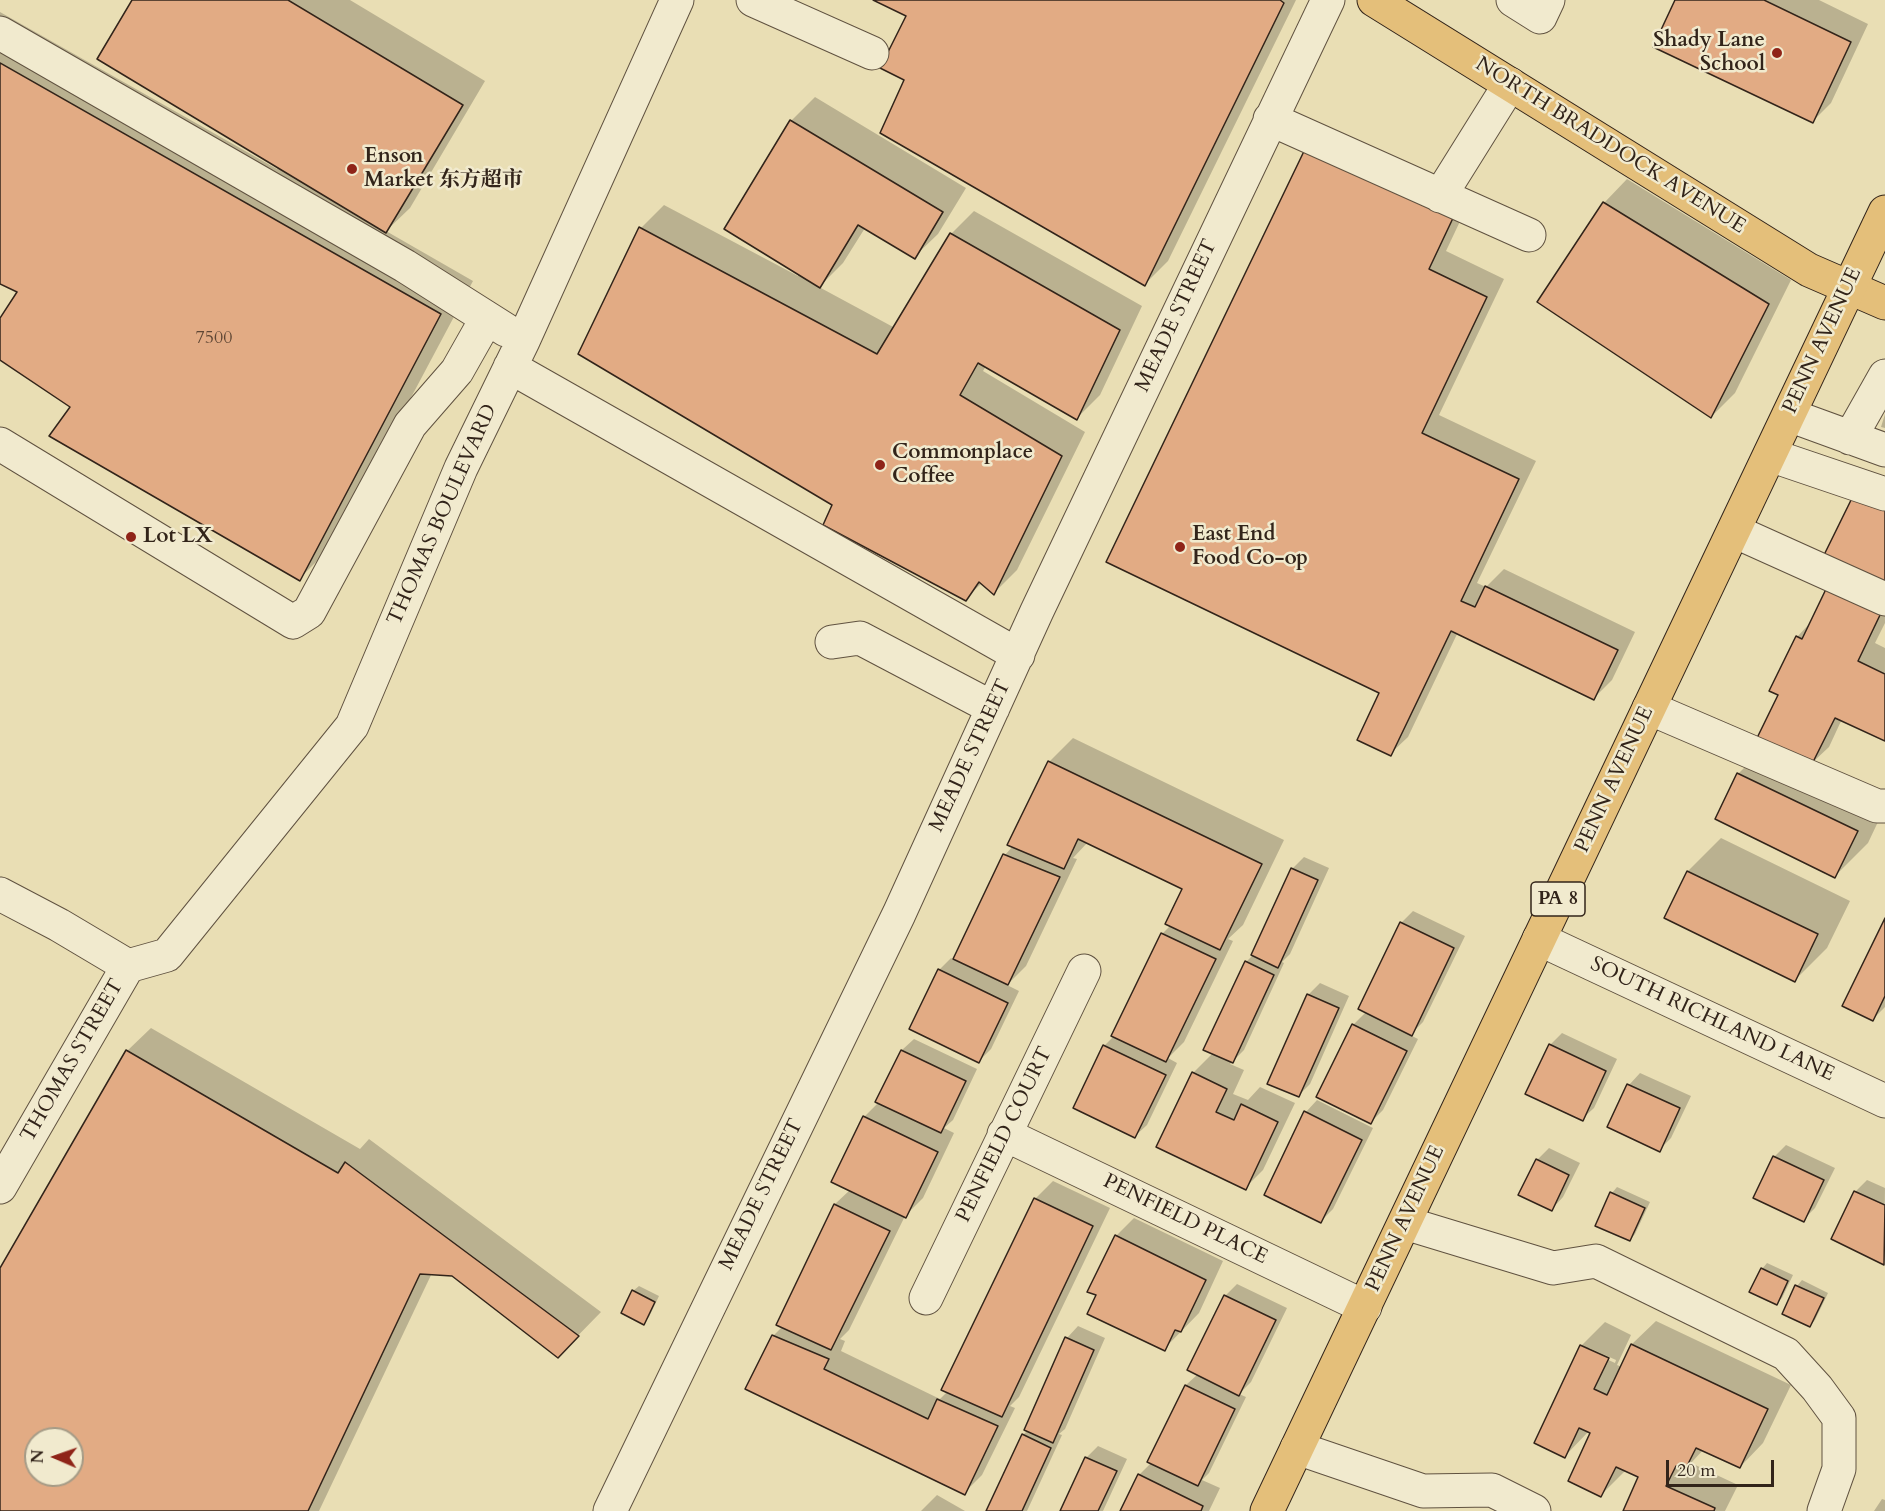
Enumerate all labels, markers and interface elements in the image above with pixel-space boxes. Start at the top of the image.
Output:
place label: Shady Lane School [1653,28,1765,78]
marker: Shady Lane School [1770,46,1784,60]
street label: NORTH BRADDOCK AVENUE [1470,52,1750,240]
place label: Enson Market 东方超市 [364,144,523,194]
marker: Enson Market 东方超市 [345,162,359,176]
street label: MEADE STREET [1131,236,1223,396]
street label: PENN AVENUE [1778,264,1868,418]
house number: 7500 [196,328,232,350]
street label: THOMAS BOULEVARD [383,401,503,629]
place label: Commonplace Coffee [892,440,1033,490]
marker: Commonplace Coffee [873,458,887,472]
place label: East End Food Co-op [1192,522,1308,572]
place label: Lot LX [143,524,213,550]
marker: Lot LX [124,530,138,544]
marker: East End Food Co-op [1173,540,1187,554]
street label: MEADE STREET [925,676,1017,836]
street label: PENN AVENUE [1570,703,1660,857]
road number: PA 8 [1531,882,1585,916]
street label: SOUTH RICHLAND LANE [1586,952,1838,1088]
street label: THOMAS STREET [16,975,130,1147]
street label: PENFIELD COURT [952,1043,1058,1227]
street label: MEADE STREET [714,1115,810,1275]
street label: PENN AVENUE [1361,1142,1451,1296]
street label: PENFIELD PLACE [1099,1169,1271,1271]
north arrow [24,1427,84,1487]
scale bar [1669,1448,1777,1486]
text: N [27,1449,49,1464]
text: 20 m [1677,1458,1716,1483]

